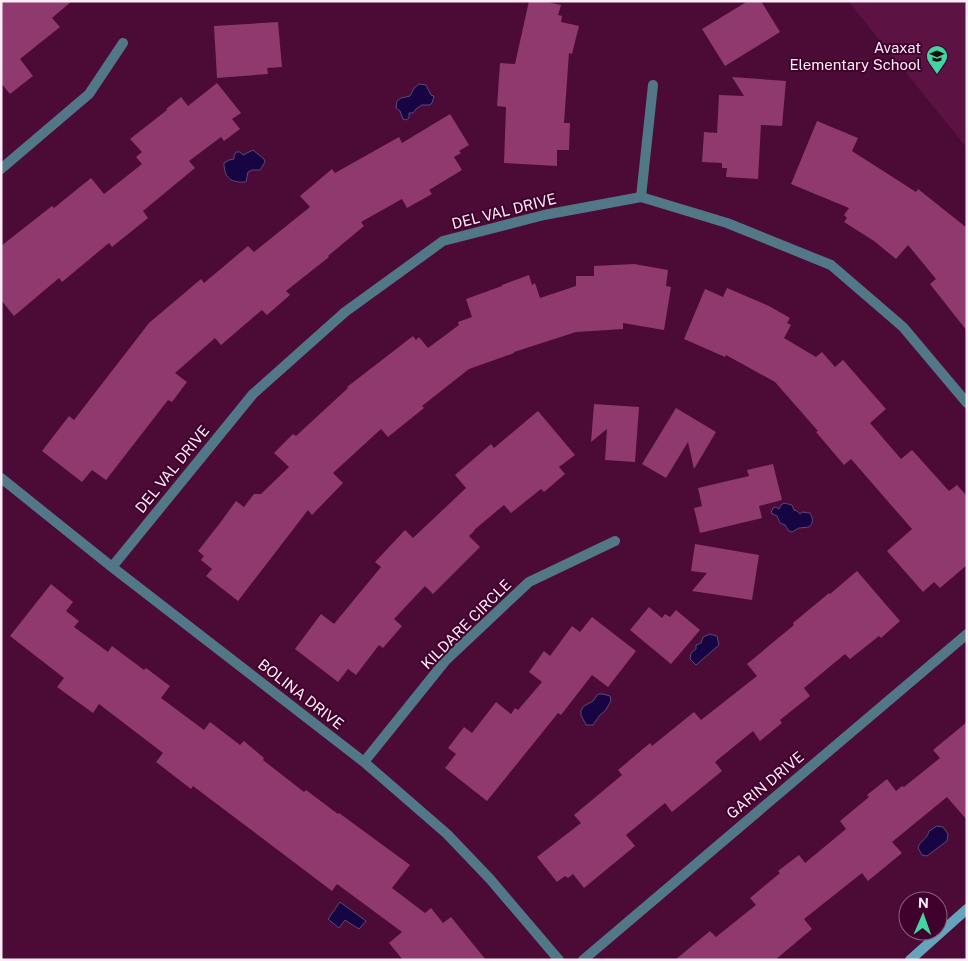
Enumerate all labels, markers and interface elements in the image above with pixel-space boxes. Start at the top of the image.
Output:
place label: Avaxat Elementary School [789,39,921,73]
school or university icon: Avaxat Elementary School [925,44,949,75]
street label: DEL VAL DRIVE [450,190,558,232]
street label: DEL VAL DRIVE [132,422,212,516]
street label: KILDARE CIRCLE [418,576,514,672]
street label: BOLINA DRIVE [255,655,347,733]
street label: GARIN DRIVE [723,748,807,822]
north arrow [898,891,948,941]
text: N [918,895,929,911]

